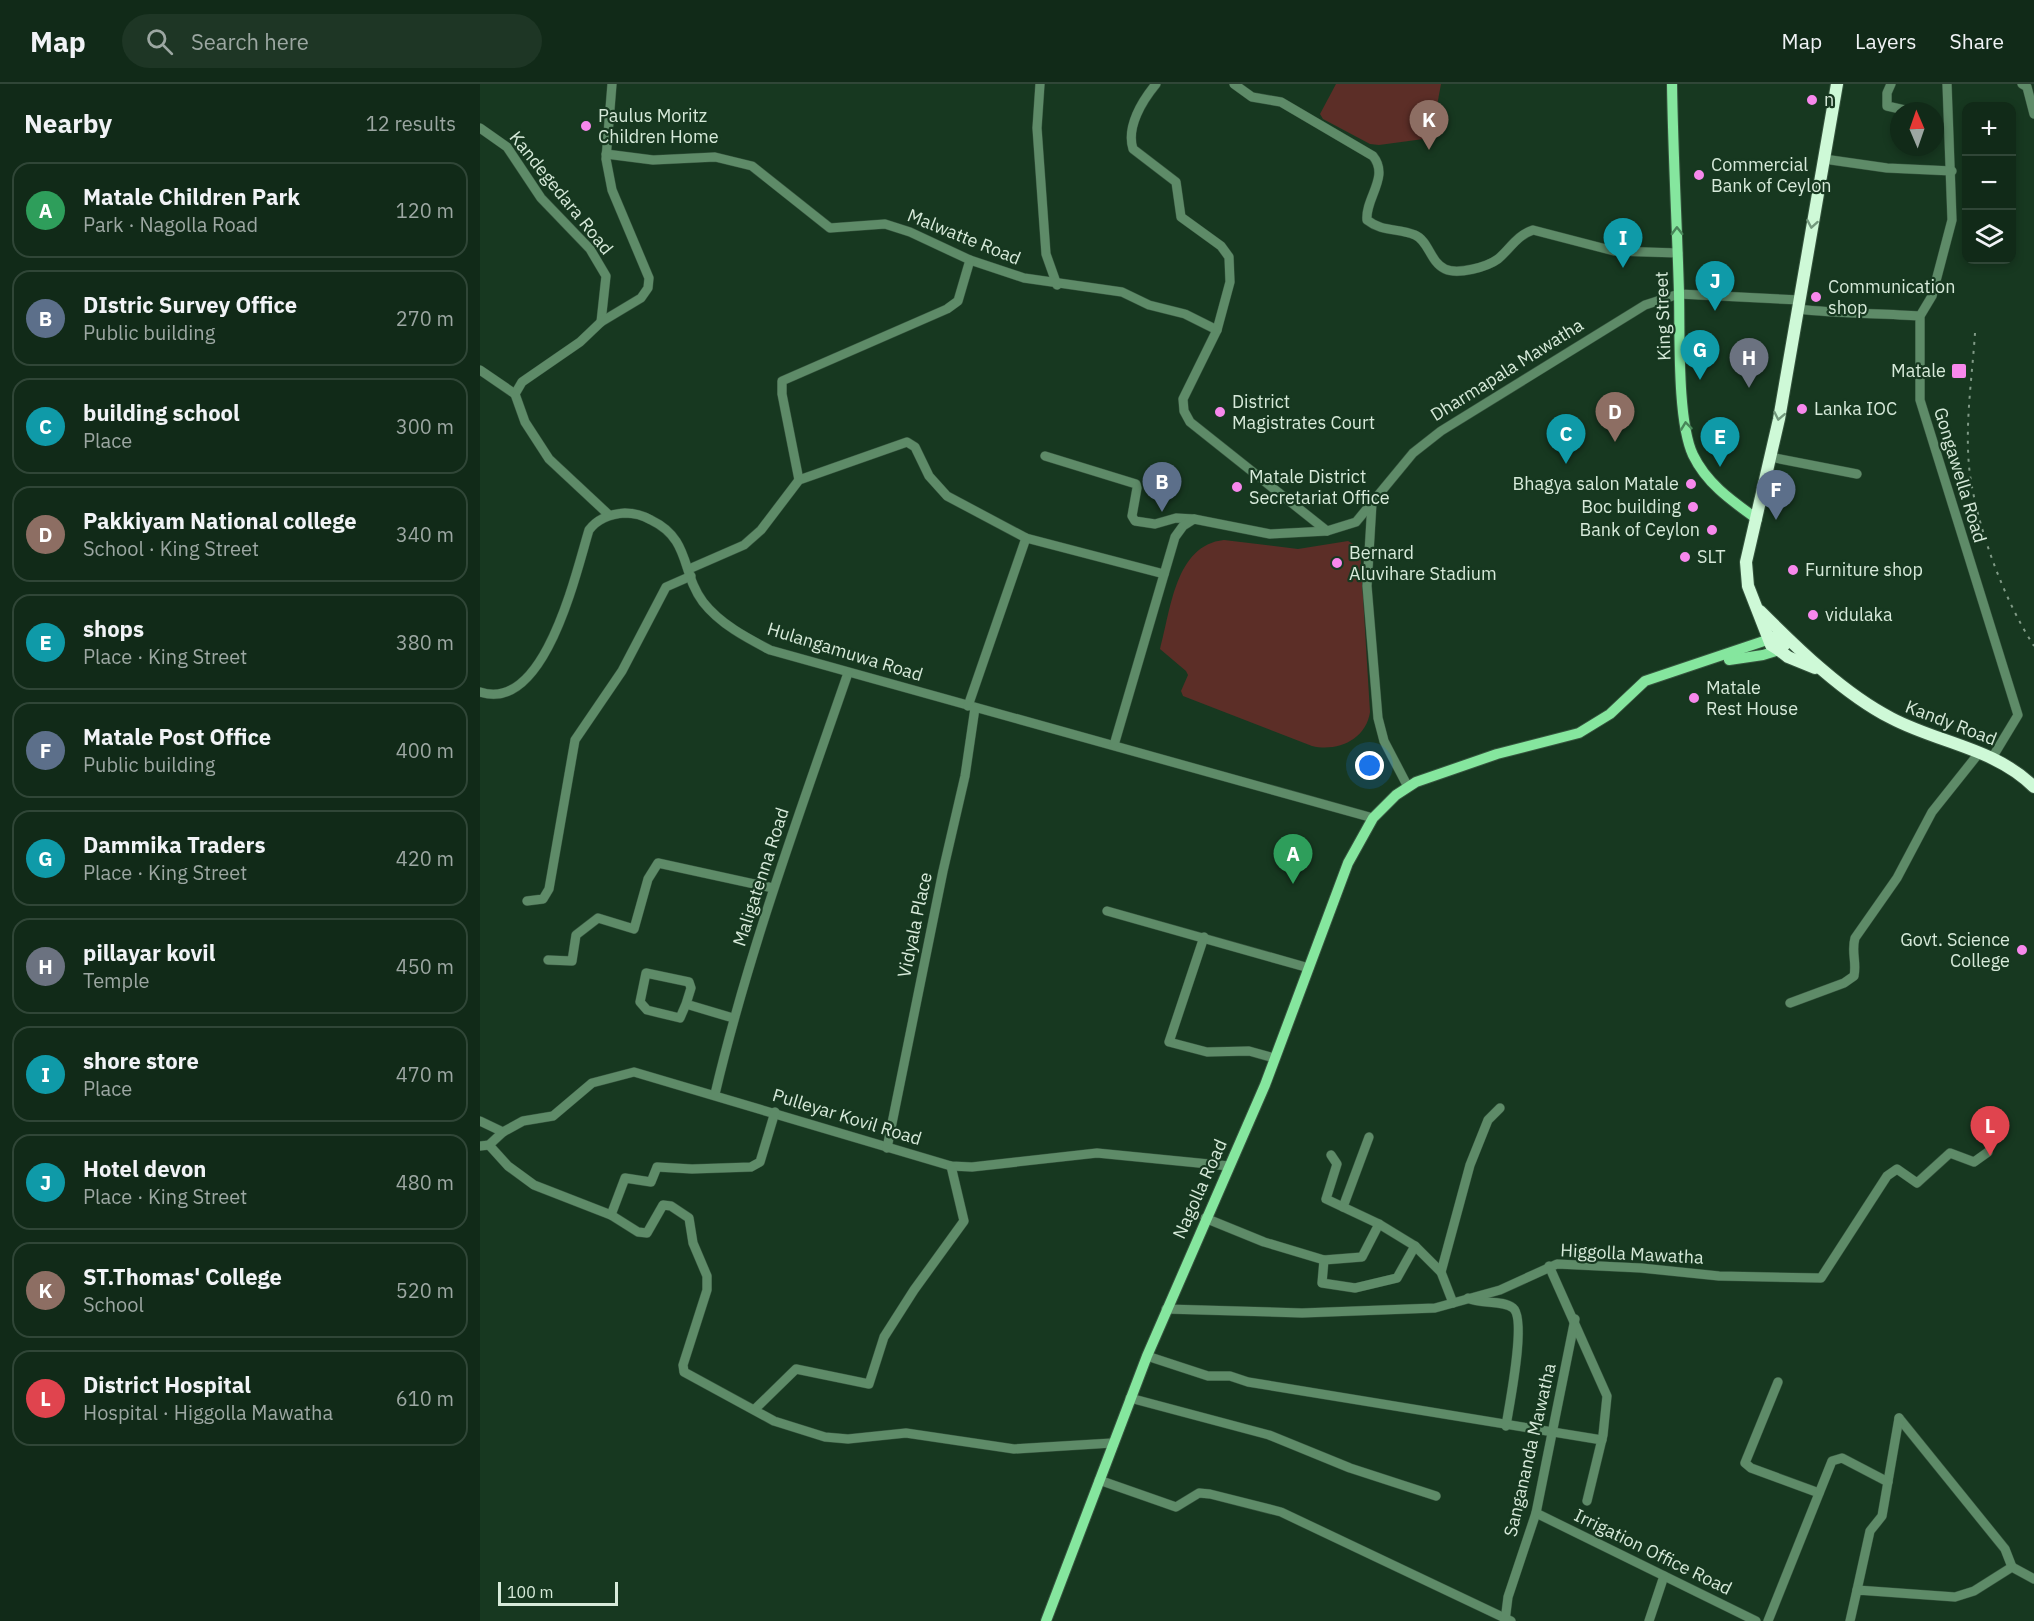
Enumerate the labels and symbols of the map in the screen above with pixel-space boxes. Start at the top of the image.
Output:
place label: n [1824,88,1834,111]
marker: n [1805,93,1819,107]
pin: K [1410,100,1448,150]
north arrow [1890,102,1944,156]
place label: Paulus Moritz Children Home [598,104,719,148]
marker: Paulus Moritz Children Home [579,119,593,133]
street label: Kandegedara Road [504,126,618,259]
place label: Commercial Bank of Ceylon [1711,153,1832,197]
marker: Commercial Bank of Ceylon [1692,168,1706,182]
street label: Malwatte Road [904,203,1024,270]
pin: I [1604,218,1642,268]
one-way arrow [1806,219,1819,229]
one-way arrow [1671,227,1683,236]
pin: J [1696,262,1734,311]
street label: King Street [1649,271,1676,361]
place label: Communication shop [1828,275,1955,319]
marker: Communication shop [1809,290,1823,304]
street label: Dharmapala Mawatha [1426,313,1588,426]
pin: G [1680,330,1720,380]
pin: H [1730,338,1768,388]
place label: Matale [1891,359,1946,382]
marker: Matale [1950,362,1968,380]
place label: District Magistrates Court [1232,390,1375,434]
pin: D [1596,392,1634,442]
place label: Lanka IOC [1814,397,1897,420]
marker: Lanka IOC [1795,402,1809,416]
street label: Gongawella Road [1929,404,1992,545]
marker: District Magistrates Court [1213,405,1227,419]
one-way arrow [1773,411,1786,421]
pin: C [1546,414,1586,464]
pin: E [1700,418,1740,467]
one-way arrow [1680,421,1692,430]
pin: B [1142,462,1182,512]
place label: Matale District Secretariat Office [1249,465,1390,509]
pin: F [1756,470,1796,520]
place label: Bhagya salon Matale [1512,472,1679,495]
marker: Bhagya salon Matale [1684,477,1698,491]
marker: Matale District Secretariat Office [1230,480,1244,494]
place label: Boc building [1581,495,1681,518]
marker: Boc building [1686,500,1700,514]
place label: Bank of Ceylon [1579,518,1700,541]
marker: Bank of Ceylon [1705,523,1719,537]
place label: Bernard Aluvihare Stadium [1349,541,1497,585]
place label: SLT [1697,545,1726,568]
marker: SLT [1678,550,1692,564]
marker: Bernard Aluvihare Stadium [1330,556,1344,570]
place label: Furniture shop [1805,558,1923,581]
marker: Furniture shop [1786,563,1800,577]
place label: vidulaka [1825,603,1893,626]
marker: vidulaka [1806,608,1820,622]
street label: Hulangamuwa Road [765,617,926,686]
place label: Matale Rest House [1706,676,1798,720]
marker: Matale Rest House [1687,691,1701,705]
street label: Kandy Road [1902,695,2000,750]
your location [1355,751,1384,780]
street label: Maligatenna Road [727,805,794,949]
pin: A [1274,834,1312,884]
street label: Vidyala Place [892,870,937,980]
place label: Govt. Science College [1900,928,2010,972]
marker: Govt. Science College [2015,943,2029,957]
street label: Pulleyar Kovil Road [770,1083,924,1150]
pin: L [1970,1106,2010,1156]
street label: Nagolla Road [1167,1135,1232,1242]
street label: Higgolla Mawatha [1560,1238,1705,1269]
street label: Sangananda Mawatha [1498,1361,1561,1539]
street label: Irrigation Office Road [1571,1503,1736,1600]
scale bar [498,1579,618,1606]

